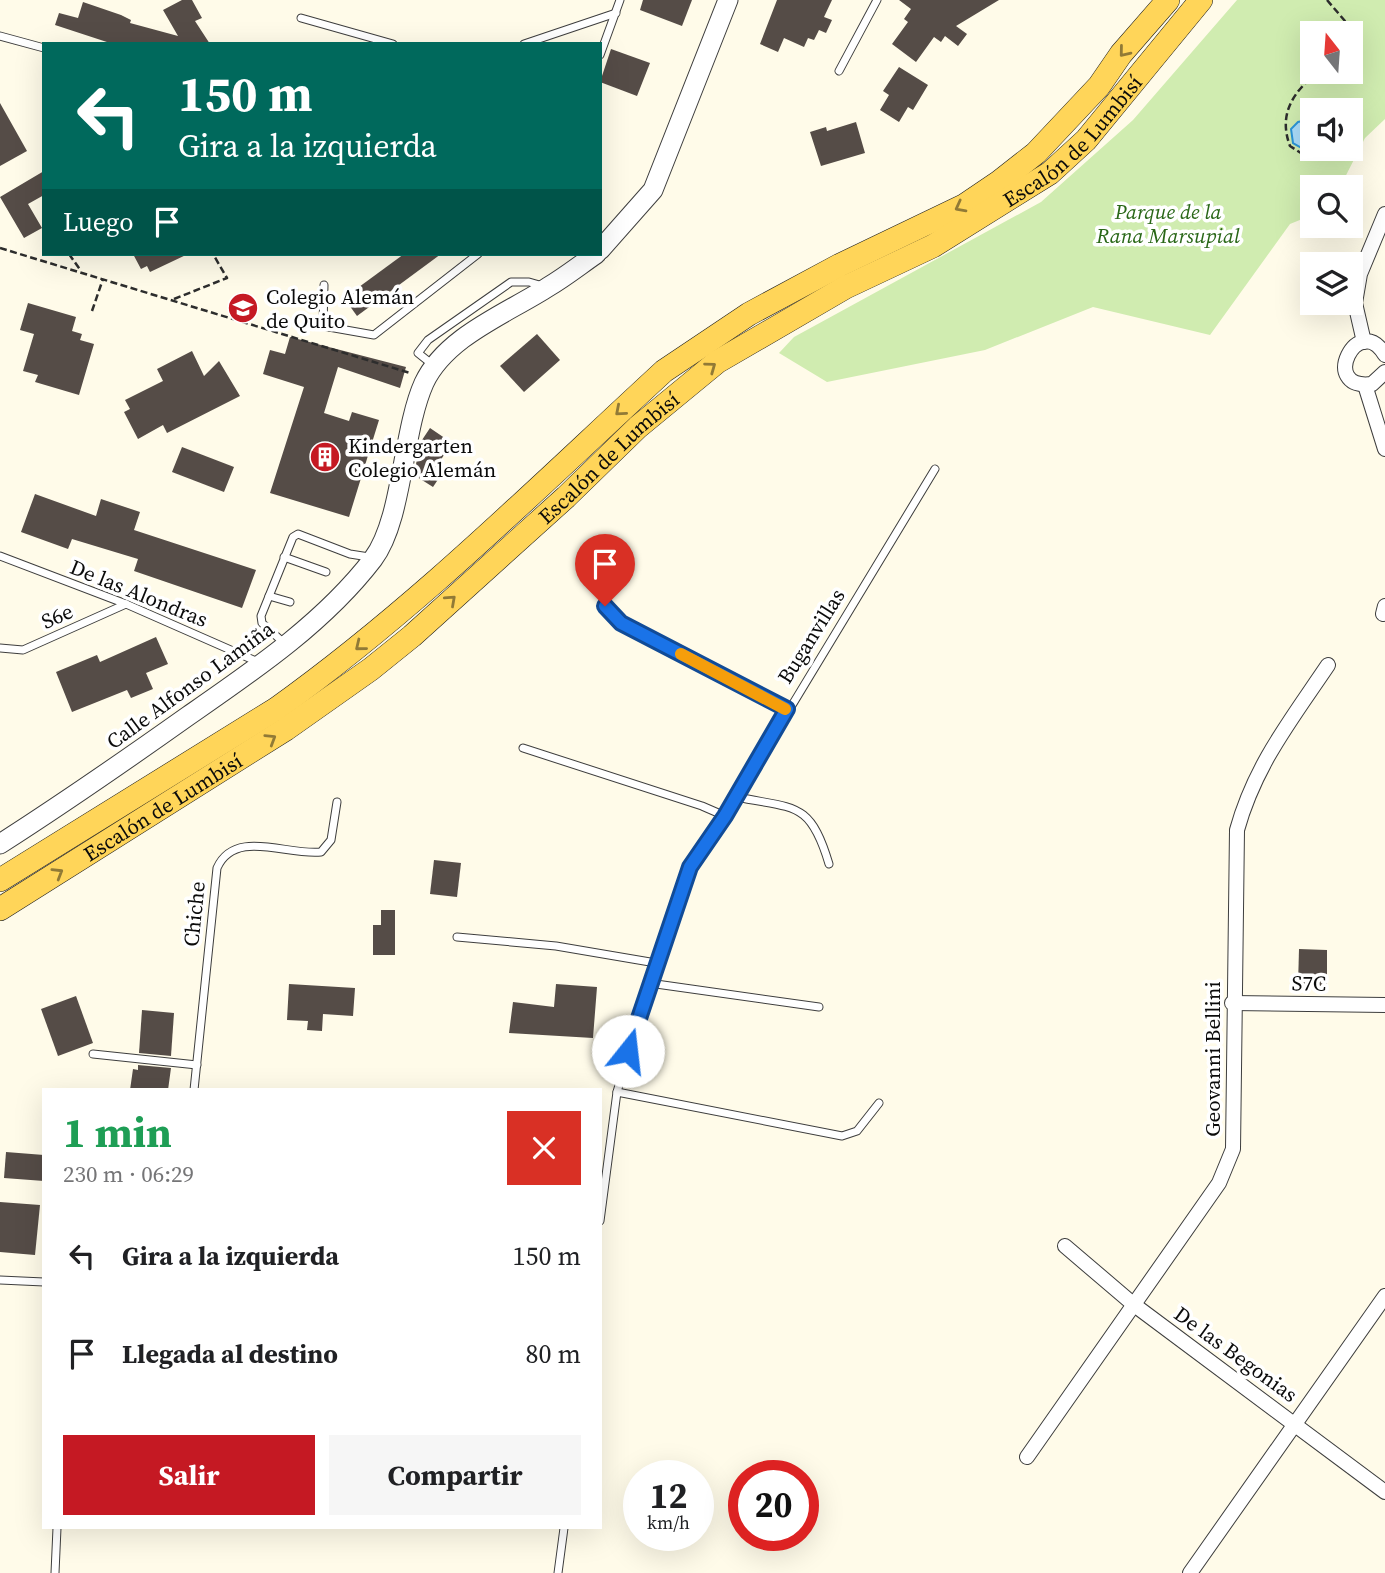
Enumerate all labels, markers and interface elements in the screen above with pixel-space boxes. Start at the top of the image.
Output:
north arrow [1300,21,1363,84]
map controls [1300,21,1363,315]
one-way arrow [1120,43,1132,56]
text: 150 m [178,60,313,127]
street label: Escalón de Lumbisí [997,69,1148,214]
icon: left [63,70,154,161]
button: sound [1300,98,1363,161]
text: Gira a la izquierda [178,124,437,168]
button: search [1300,175,1363,238]
park label: Parque de la Rana Marsupial [1095,197,1240,250]
one-way arrow [955,198,967,212]
icon: arrive [148,203,186,241]
text: Luego [63,204,134,240]
button: layers [1300,252,1363,315]
place label: Colegio Alemán de Quito [266,282,415,335]
school or university icon: Colegio Alemán de Quito [226,291,260,325]
one-way arrow [704,362,716,375]
street label: Escalón de Lumbisí [531,385,685,530]
one-way arrow [615,403,628,415]
place label: Kindergarten Colegio Alemán [348,431,497,484]
building icon: Kindergarten Colegio Alemán [308,440,342,474]
pin [575,534,635,606]
icon: arrive [586,545,624,583]
street label: De las Alondras [66,552,212,634]
street label: Buganvillas [770,583,852,689]
street label: S6e [36,596,78,636]
one-way arrow [443,596,456,609]
street label: Calle Alfonso Lamiña [100,614,280,756]
one-way arrow [356,638,369,650]
one-way arrow [263,734,276,747]
street label: Escalón de Lumbisí [77,746,248,868]
one-way arrow [51,869,64,882]
street label: Chiche [176,880,212,948]
street label: S7C [1291,968,1327,998]
street label: Geovanni Bellini [1198,981,1227,1137]
position arrow [591,1014,665,1088]
text: 1 min [63,1103,172,1161]
button: close [507,1111,581,1185]
text: 230 m · 06:29 [63,1158,194,1190]
icon: left [63,1237,101,1275]
text: Gira a la izquierda [122,1238,339,1274]
text: 150 m [513,1238,581,1274]
street label: De las Begonias [1168,1299,1304,1409]
icon: arrive [63,1335,101,1373]
text: Llegada al destino [122,1336,338,1372]
text: 80 m [526,1336,581,1372]
button: Salir [63,1435,315,1515]
button: Compartir [329,1435,581,1515]
speed limit sign: 20 [728,1460,819,1551]
text: 12 [650,1472,687,1520]
text: km/h [647,1510,690,1535]

